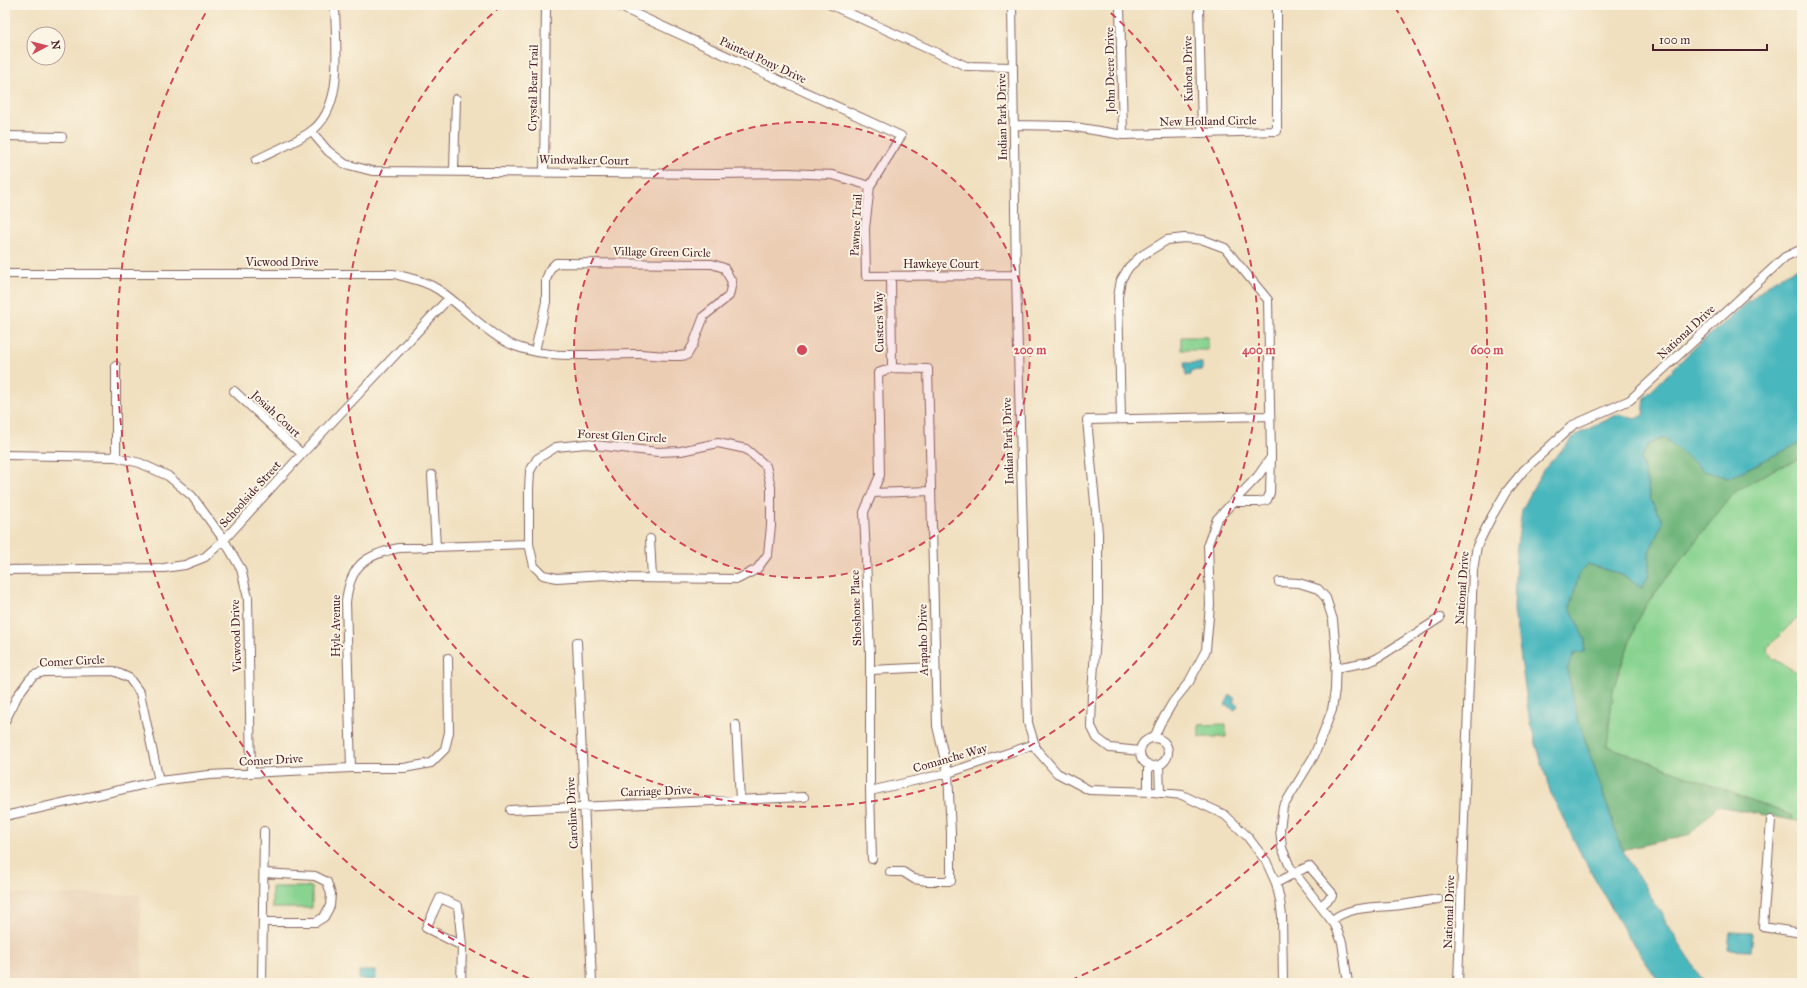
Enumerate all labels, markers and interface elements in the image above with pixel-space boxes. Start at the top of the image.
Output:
north arrow [26,26,66,66]
scale bar [1653,26,1767,52]
street label: John Deere Drive [1102,27,1119,115]
text: 100 m [1659,33,1690,47]
street label: Painted Pony Drive [717,34,809,86]
street label: Kubota Drive [1180,36,1196,102]
text: N [48,39,63,51]
street label: Crystal Bear Trail [525,44,541,132]
street label: Indian Park Drive [994,73,1010,161]
street label: New Holland Circle [1159,113,1257,129]
street label: Windwalker Court [539,152,630,168]
street label: Pawnee Trail [847,193,865,257]
street label: Village Green Circle [612,244,711,261]
street label: Vicwood Drive [244,255,319,269]
street label: Hawkeye Court [903,257,980,271]
street label: Custers Way [871,291,887,353]
street label: National Drive [1654,302,1718,362]
centre of rings [795,343,809,357]
text: 200 m [1014,343,1047,357]
text: 400 m [1242,343,1277,358]
text: 600 m [1471,343,1504,357]
street label: Josiah Court [246,386,304,442]
street label: Indian Park Drive [999,397,1017,485]
street label: Forest Glen Circle [577,427,667,445]
street label: Schoolside Street [216,457,284,530]
street label: National Drive [1452,551,1472,625]
street label: Shoshone Place [848,570,864,646]
street label: Hyle Avenue [329,595,343,657]
street label: Vicwood Drive [228,599,244,674]
street label: Arapaho Drive [915,604,931,677]
street label: Comer Circle [39,652,105,670]
street label: Comanche Way [911,741,989,775]
street label: Comer Drive [239,751,303,769]
street label: Caroline Drive [563,777,581,849]
street label: Carriage Drive [620,783,692,800]
street label: National Drive [1441,875,1457,949]

